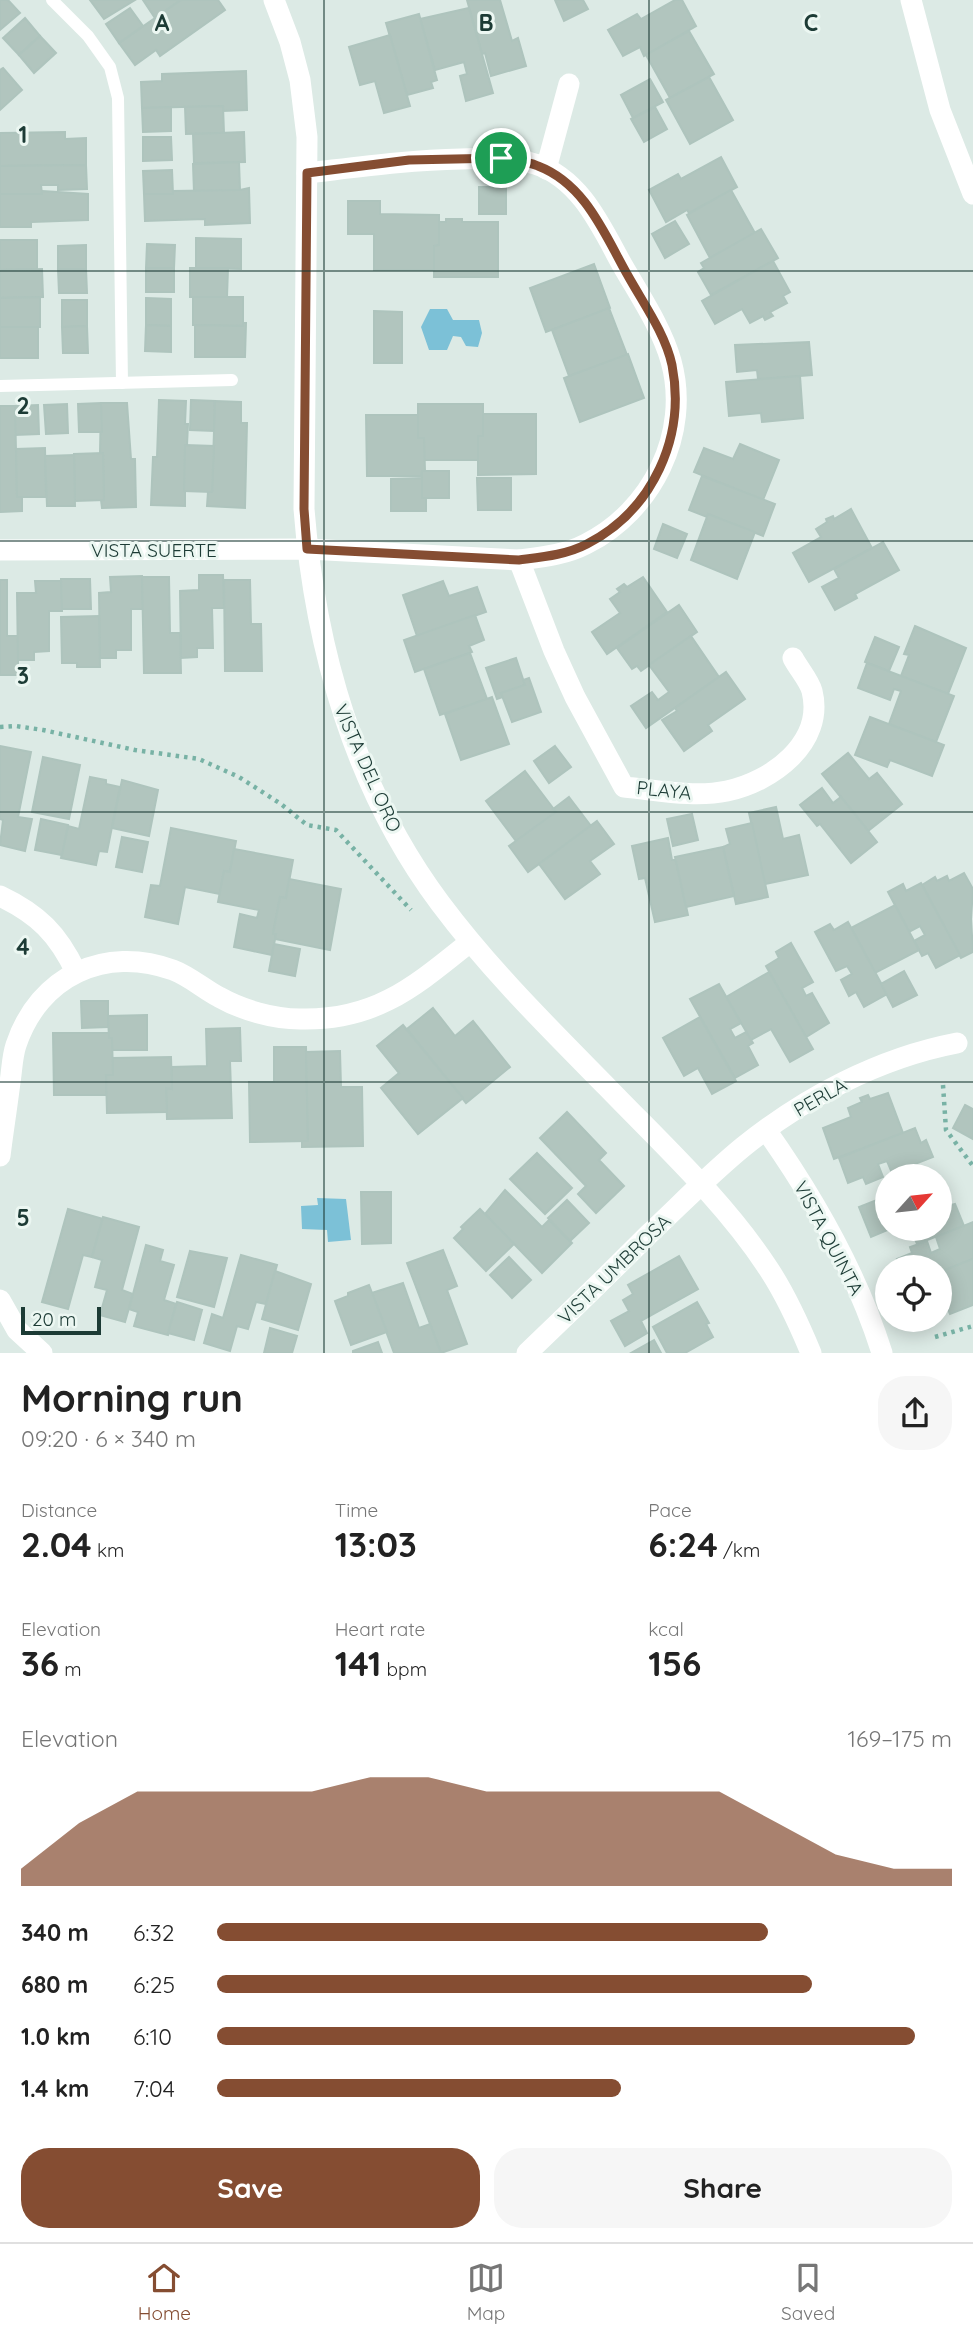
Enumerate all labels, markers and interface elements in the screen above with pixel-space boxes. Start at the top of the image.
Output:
text: A [155,8,170,37]
text: B [478,8,494,37]
text: C [804,8,818,37]
text: 1 [19,120,27,149]
pin [471,128,531,188]
icon: arrive [482,139,520,177]
text: 2 [16,391,30,420]
street label: VISTA SUERTE [91,538,217,562]
text: 3 [17,661,29,690]
street label: VISTA DEL ORO [329,700,407,836]
street label: PLAYA [635,775,693,805]
text: 4 [16,932,30,961]
street label: PERLA [789,1072,851,1122]
north arrow [875,1164,952,1241]
map controls [875,1164,952,1332]
street label: VISTA QUINTA [789,1177,869,1299]
text: 5 [16,1203,30,1232]
street label: VISTA UMBROSA [553,1209,675,1329]
button: locate [875,1255,952,1332]
scale bar [21,1304,102,1336]
text: 20 m [32,1307,76,1331]
text: Morning run [21,1374,243,1422]
button: share [878,1376,952,1450]
text: 09:20 · 6 × 340 m [21,1424,196,1453]
text: Distance [21,1498,97,1522]
text: Time [335,1498,378,1522]
text: Pace [648,1498,692,1522]
text: 2.04 [21,1522,92,1566]
text: 13:03 [335,1522,417,1566]
text: 6:24 [648,1522,718,1566]
text: km [92,1538,124,1562]
text: /km [718,1538,760,1562]
text: Elevation [21,1617,101,1641]
text: Heart rate [335,1617,425,1641]
text: kcal [648,1617,684,1641]
text: 36 [21,1641,59,1685]
text: 141 [335,1641,381,1685]
text: 156 [648,1641,701,1685]
text: m [59,1657,82,1681]
text: bpm [381,1657,427,1681]
text: Elevation [21,1724,118,1753]
text: 169–175 m [848,1724,952,1753]
text: 340 m [21,1918,89,1947]
text: 6:32 [133,1918,174,1947]
text: 680 m [21,1970,88,1999]
text: 6:25 [133,1970,175,1999]
text: 1.0 km [21,2022,91,2051]
text: 6:10 [133,2022,172,2051]
text: 1.4 km [21,2074,89,2103]
text: 7:04 [133,2074,175,2103]
button: Save [21,2148,480,2228]
button: Share [494,2148,952,2228]
tab: Home [138,2259,191,2325]
tab: Map [467,2259,505,2325]
tab: Saved [781,2259,835,2325]

